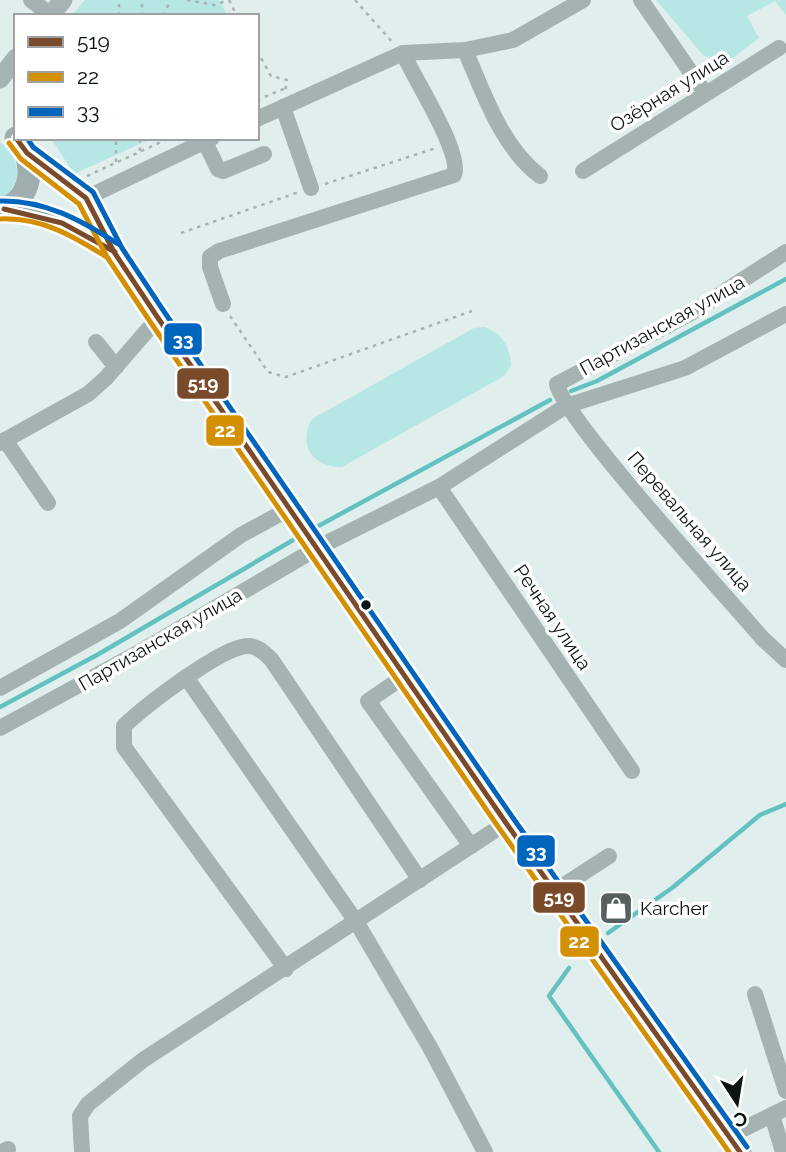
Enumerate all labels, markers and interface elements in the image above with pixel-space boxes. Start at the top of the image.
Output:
legend [14,14,259,140]
text: 519 [77,29,110,54]
street label: Озёрная улица [606,46,732,136]
text: 22 [77,64,99,89]
text: 33 [77,99,99,124]
street label: Партизанская улица [576,271,748,379]
line badge: 33 [163,322,203,356]
text: 33 [172,328,194,350]
line badge: 519 [176,367,230,400]
text: 519 [187,372,219,394]
line badge: 22 [205,414,245,447]
text: 22 [214,419,236,441]
street label: Перевальная улица [623,447,757,595]
street label: Речная улица [510,560,596,674]
street label: Партизанская улица [75,583,245,695]
unlabelled marker [359,598,373,612]
line badge: 33 [516,834,556,868]
text: 33 [525,840,547,862]
line badge: 519 [532,881,586,914]
text: 519 [543,886,575,908]
shop icon: Karcher [597,889,635,927]
place label: Karcher [640,897,709,919]
line badge: 22 [559,925,600,958]
text: 22 [568,930,590,952]
north arrow [702,1068,772,1138]
text: С [732,1108,749,1132]

